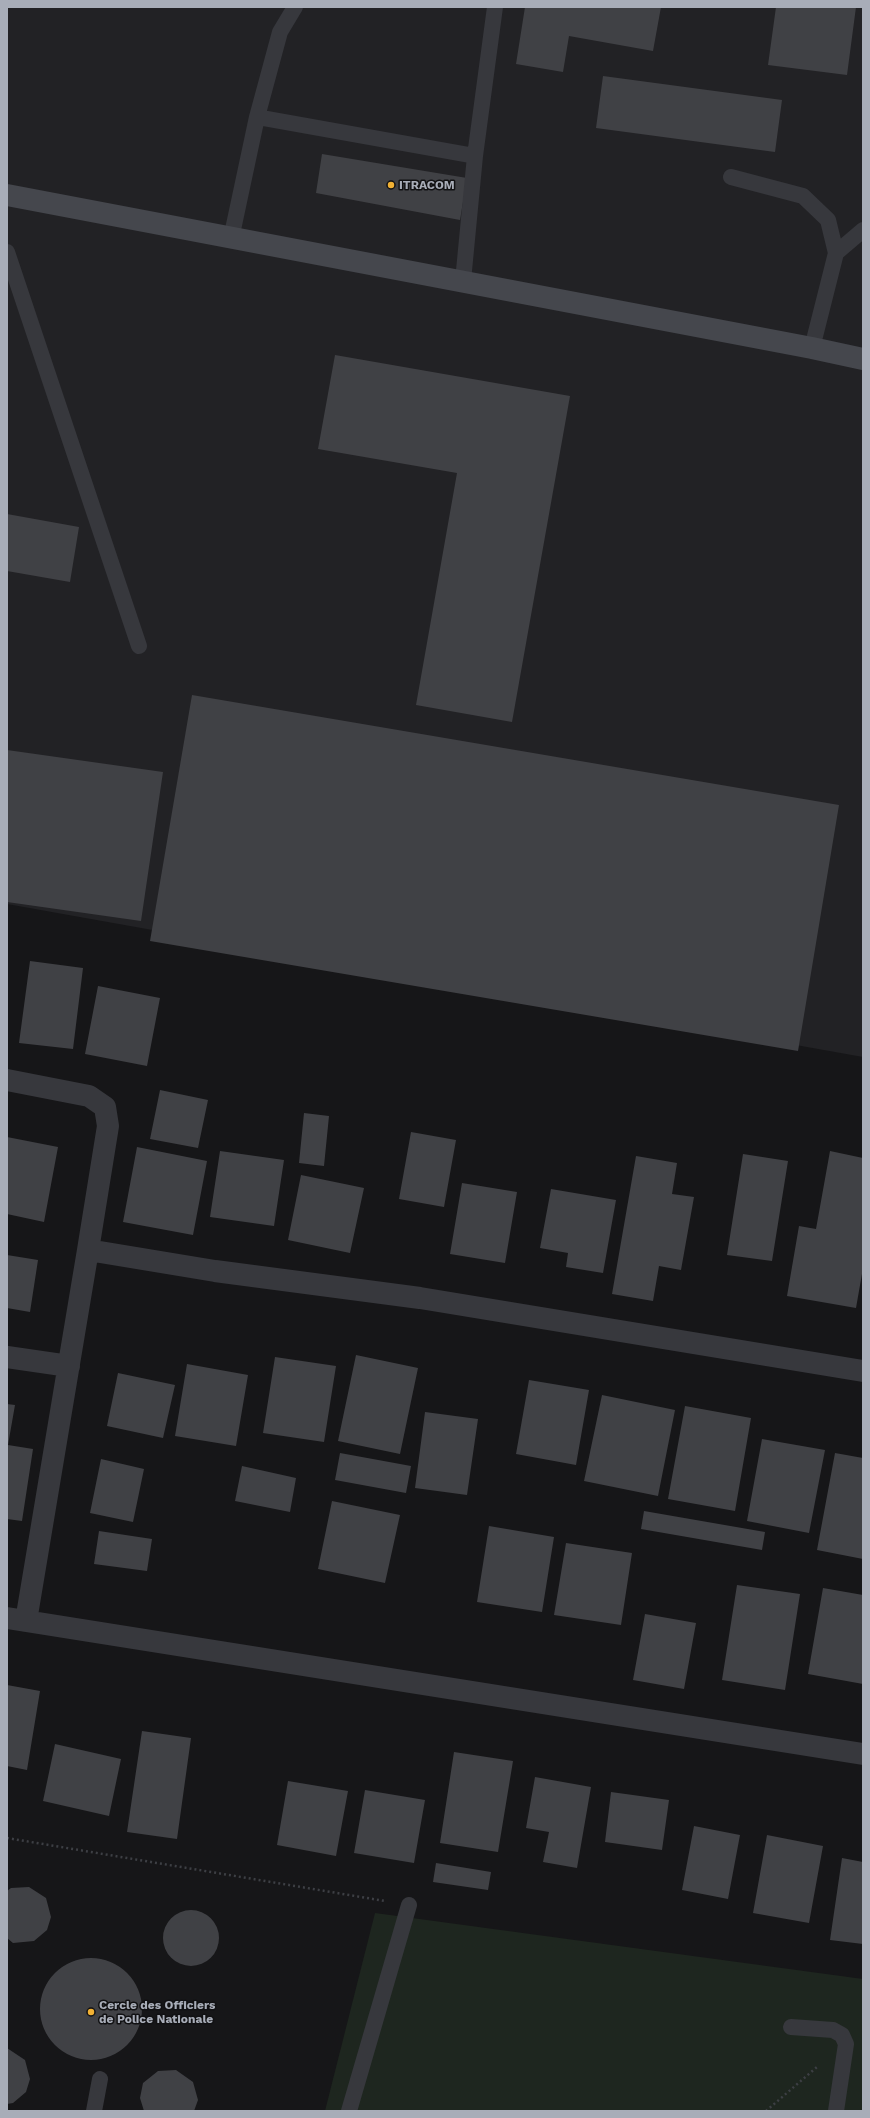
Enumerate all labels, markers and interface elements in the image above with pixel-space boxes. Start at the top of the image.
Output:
place label: ITRACOM [399,178,455,192]
marker: ITRACOM [386,180,396,190]
place label: Cercle des Officiers de Police Nationale [99,1998,215,2026]
marker: Cercle des Officiers de Police Nationale [86,2007,96,2017]

